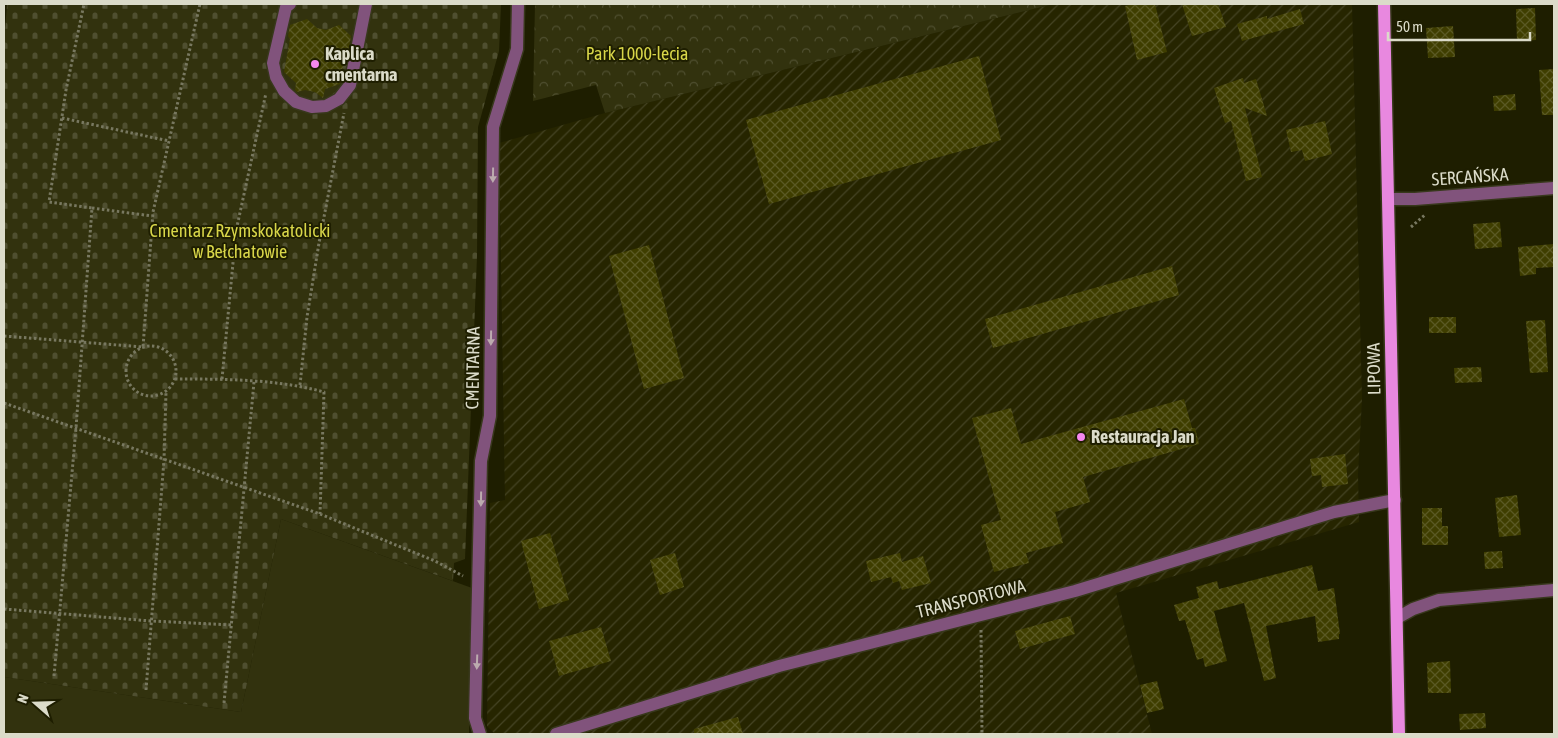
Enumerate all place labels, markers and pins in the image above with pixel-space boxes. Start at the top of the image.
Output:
place label: Kaplica cmentarna [325,43,398,85]
marker: Kaplica cmentarna [309,58,321,70]
place label: Restauracja Jan [1091,426,1195,447]
marker: Restauracja Jan [1075,431,1087,443]

